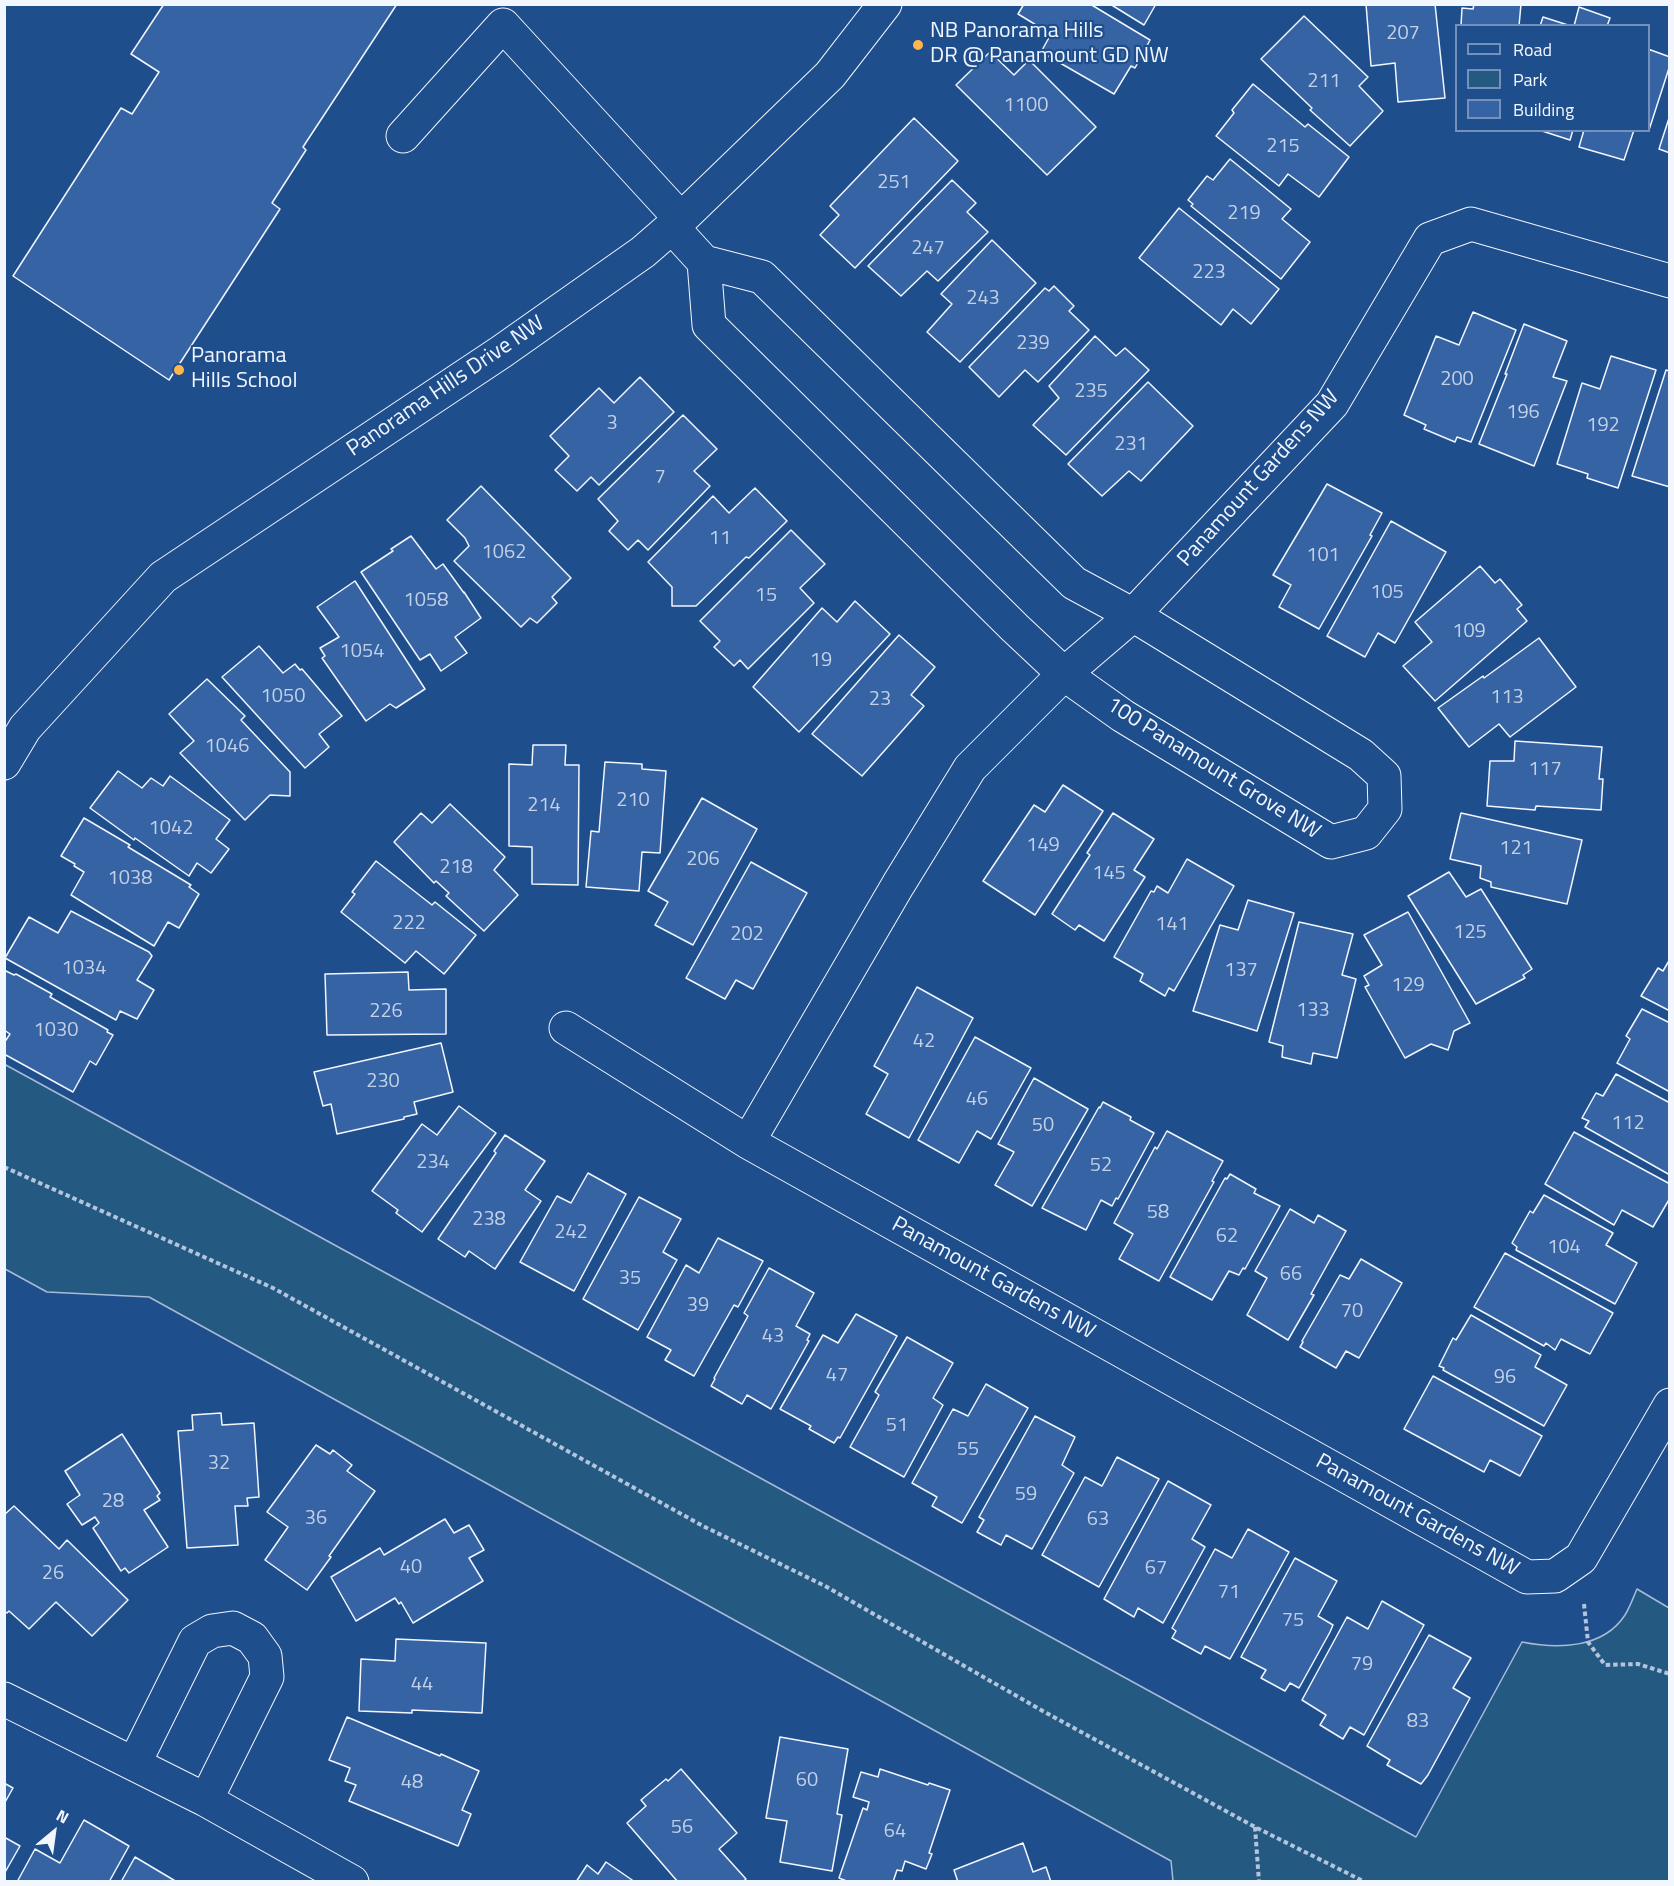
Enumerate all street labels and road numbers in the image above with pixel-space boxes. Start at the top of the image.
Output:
street label: Panorama Hills Drive NW [342,311,550,463]
street label: Panamount Gardens NW [1173,385,1345,573]
street label: 100 Panamount Grove NW [1101,692,1325,846]
street label: Panamount Gardens NW [887,1212,1099,1346]
street label: Panamount Gardens NW [1311,1449,1523,1583]

